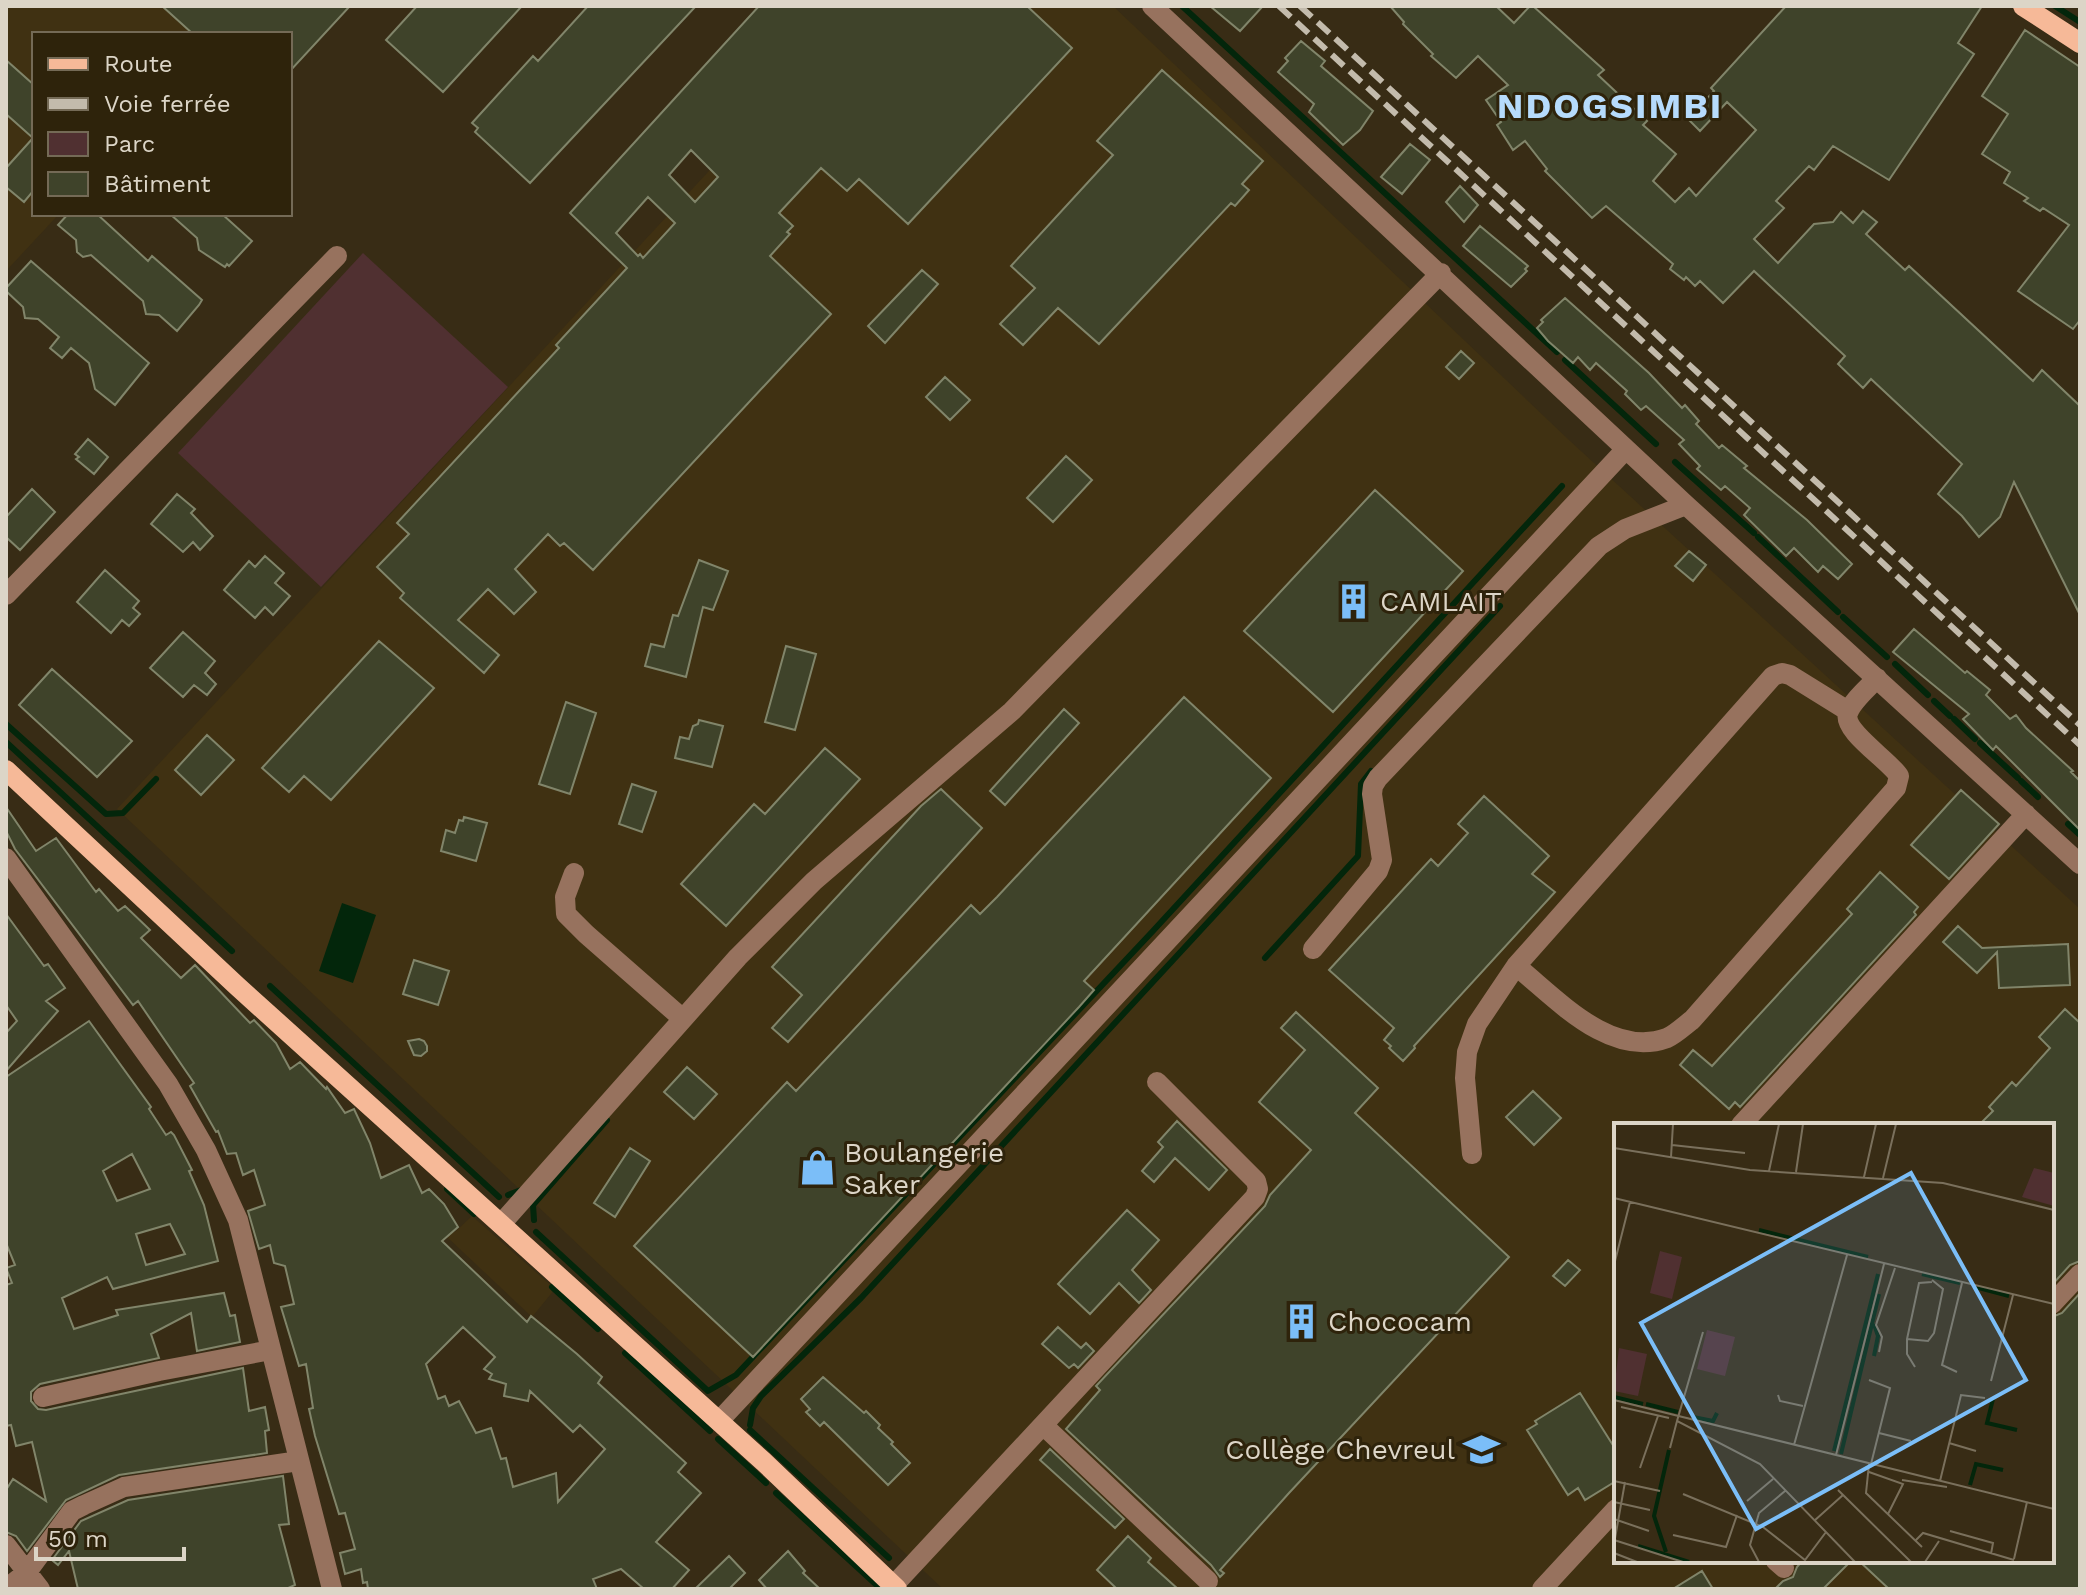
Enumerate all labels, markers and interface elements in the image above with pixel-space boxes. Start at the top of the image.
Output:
legend [32,32,292,216]
text: Route [104,50,173,78]
district label: NDOGSIMBI [1497,85,1723,127]
text: Voie ferrée [104,90,231,118]
text: Parc [104,130,155,158]
text: Bâtiment [104,170,211,198]
building icon: CAMLAIT [1335,582,1373,620]
place label: CAMLAIT [1380,585,1502,618]
inset map [1614,1123,2054,1563]
place label: Boulangerie Saker [844,1136,1004,1201]
shop icon: Boulangerie Saker [799,1149,837,1187]
building icon: Chococam [1283,1302,1321,1340]
place label: Chococam [1328,1305,1472,1338]
school or university icon: Collège Chevreul [1462,1430,1500,1468]
place label: Collège Chevreul [1225,1433,1455,1466]
scale bar [36,1511,184,1561]
text: 50 m [48,1525,108,1553]

